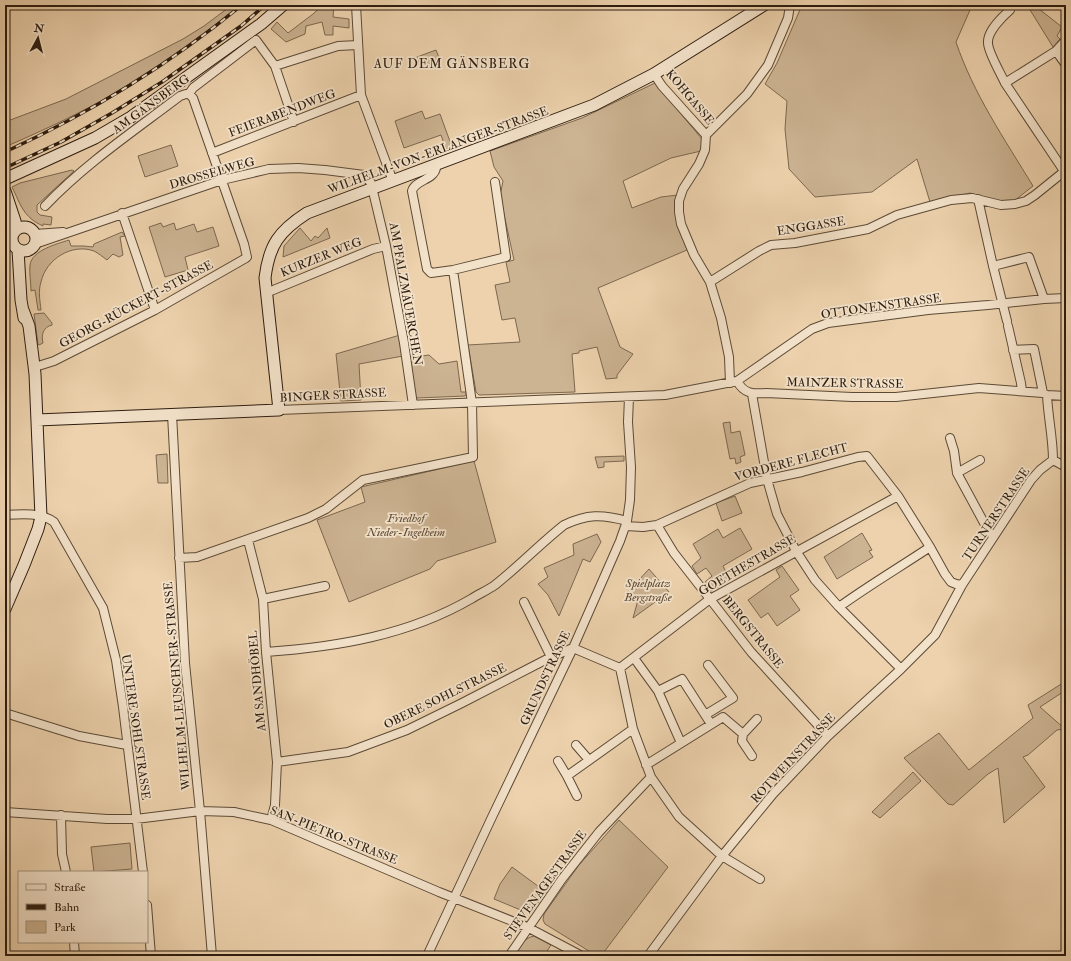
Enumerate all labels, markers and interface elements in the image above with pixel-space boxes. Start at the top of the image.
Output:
north arrow [18,18,58,58]
text: N [32,21,46,36]
district label: AUF DEM GÄNSBERG [373,56,530,72]
street label: KOHGASSE [662,67,717,128]
street label: AM GÄNSBERG [109,71,193,138]
street label: FEIERABENDWEG [227,86,338,141]
street label: WILHELM-VON-ERLANGER-STRASSE [325,103,551,198]
street label: DROSSELWEG [168,154,257,193]
street label: ENGGASSE [776,214,847,239]
street label: AM PFALZMÄUERCHEN [385,220,426,367]
street label: KURZER WEG [278,234,364,281]
street label: GEORG-RÜCKERT-STRASSE [57,257,216,351]
street label: OTTONENSTRASSE [820,291,943,322]
street label: MAINZER STRASSE [786,375,904,392]
street label: BINGER STRASSE [279,385,387,406]
street label: VORDERE FLECHT [733,440,850,485]
street label: TURNERSTRASSE [960,464,1033,564]
park label: Friedhof Nieder-Ingelheim [366,511,445,540]
street label: GOETHESTRASSE [696,531,799,599]
park label: Spielplatz Bergstraße [623,576,673,605]
street label: WILHELM-LEUSCHNER-STRASSE [161,581,194,792]
street label: BERGSTRASSE [719,593,787,672]
street label: GRUNDSTRASSE [517,628,574,728]
street label: AM SANDHÖBEL [246,630,269,733]
street label: UNTERE SOHLSTRASSE [118,653,153,801]
street label: OBERE SOHLSTRASSE [381,660,509,733]
street label: ROTWEINSTRASSE [748,710,839,806]
street label: SAN-PIETRO-STRASSE [268,803,400,868]
street label: STEVENAGESTRASSE [501,827,590,943]
legend [18,871,148,943]
text: Straße [54,880,85,895]
text: Bahn [54,900,79,915]
text: Park [54,920,76,935]

